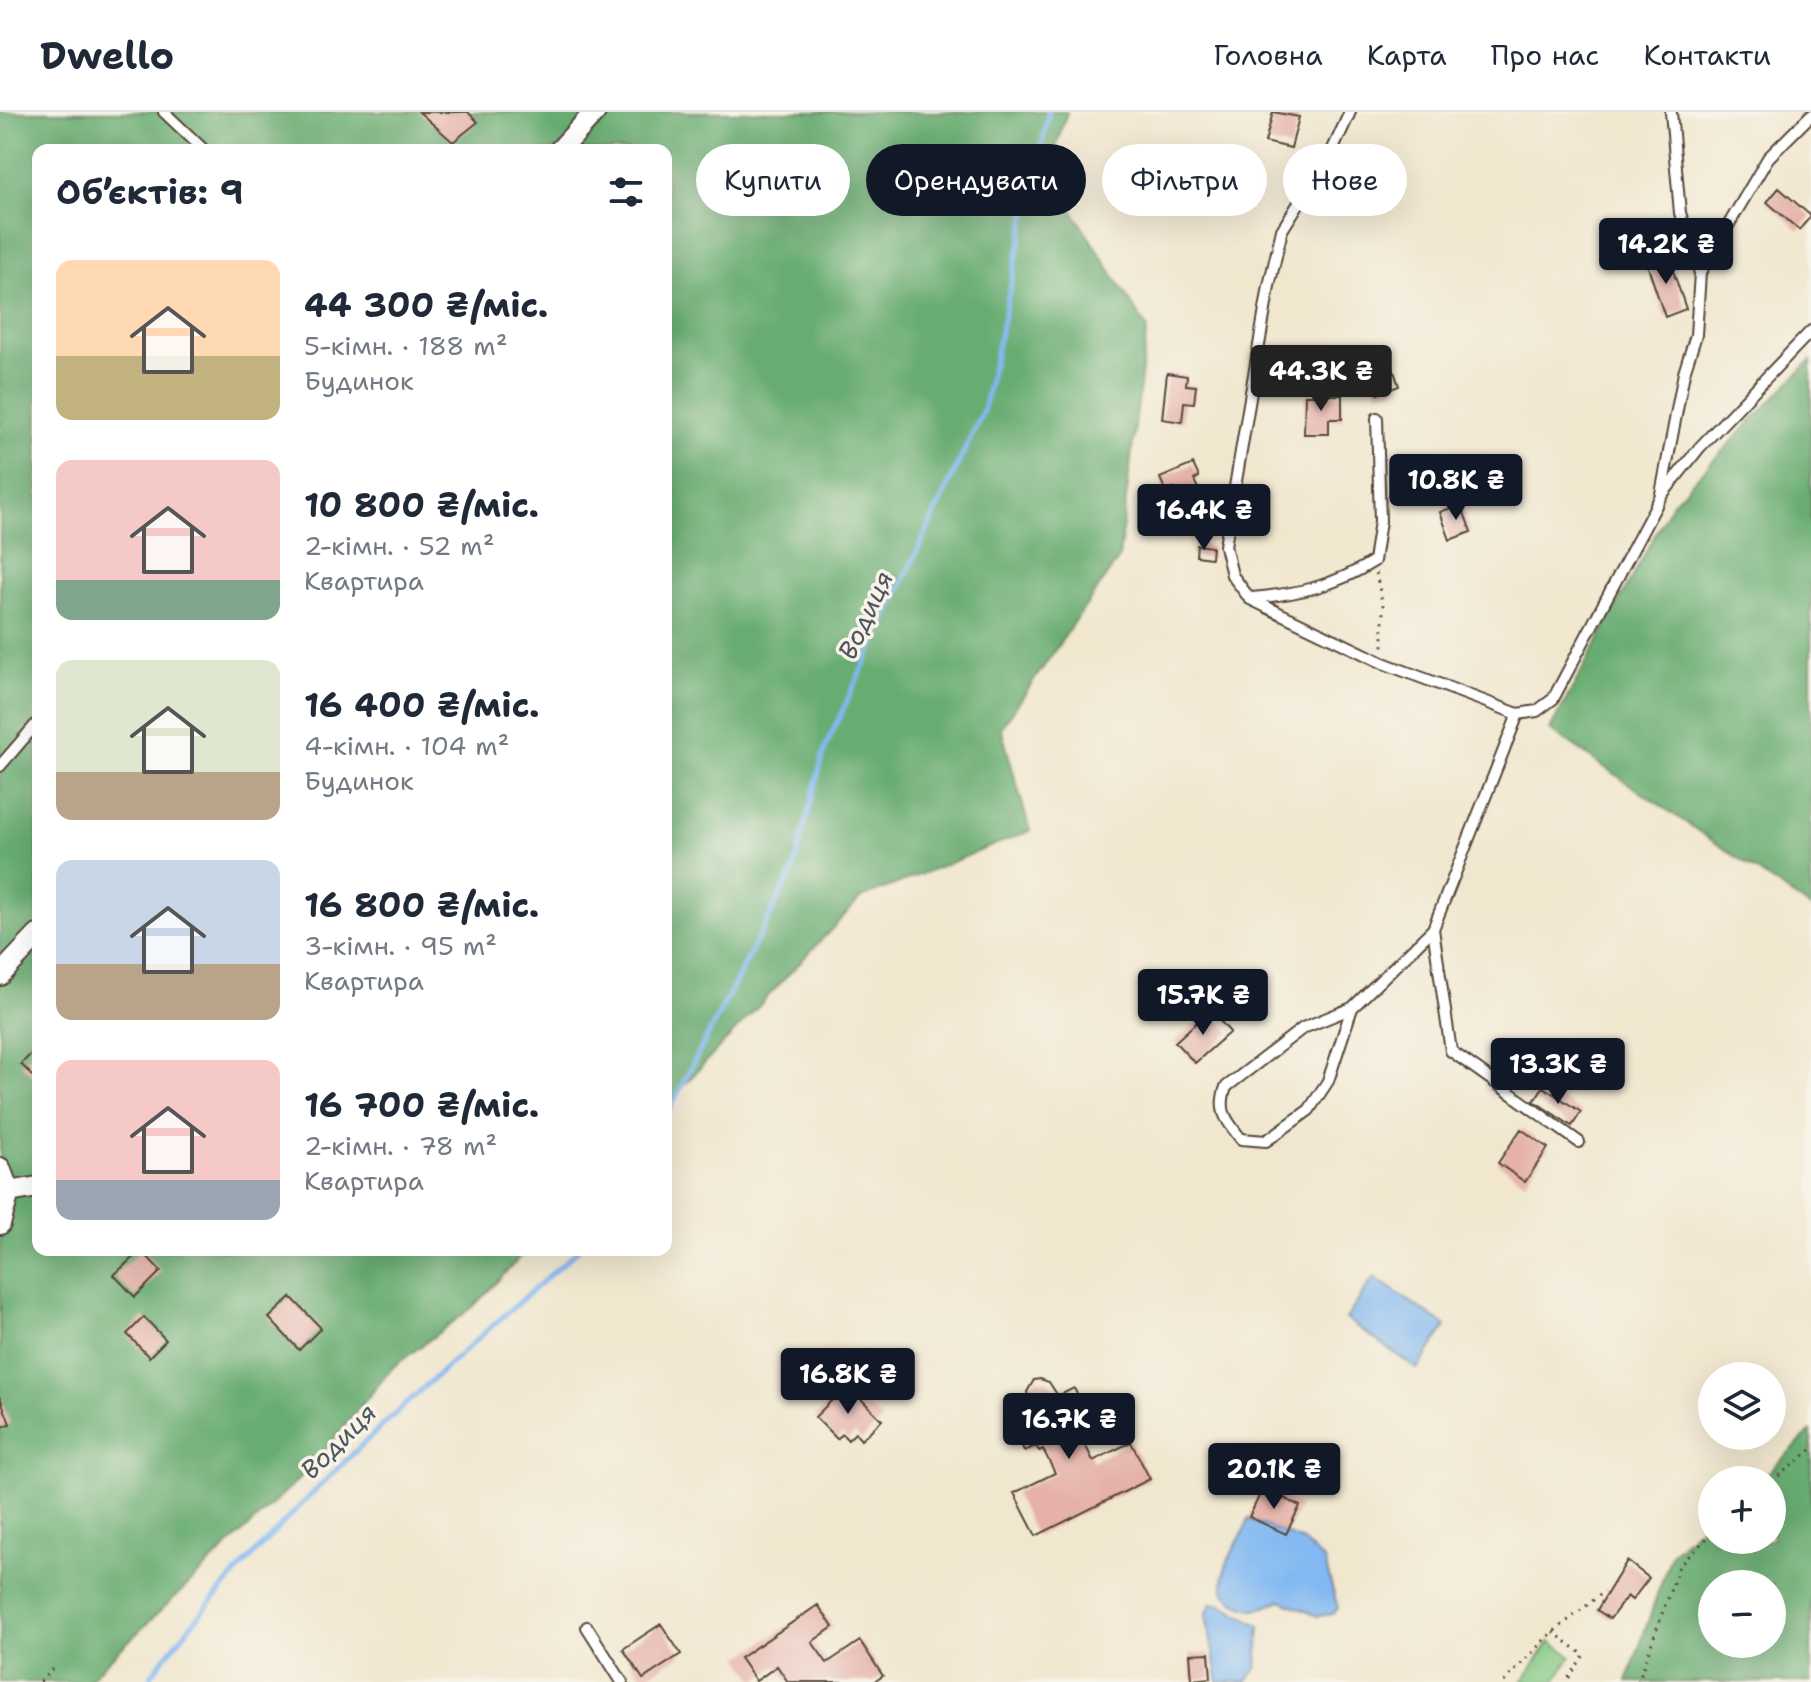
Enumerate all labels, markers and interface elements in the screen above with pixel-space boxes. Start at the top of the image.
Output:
text: Dwello [40,30,174,81]
text: Головна [1213,36,1323,74]
text: Карта [1367,36,1447,74]
text: Про нас [1491,36,1599,74]
text: Контакти [1643,36,1771,74]
chip: Купити [696,144,850,216]
chip: Орендувати [866,144,1086,216]
chip: Фільтри [1102,144,1267,216]
chip: Нове [1283,144,1407,216]
text: Об’єктів: 9 [56,169,244,215]
icon: filters [604,170,648,214]
pin: 14.2K ₴ [1592,218,1740,286]
text: 14.2K ₴ [1617,226,1715,261]
text: 44 300 ₴/міс. [304,282,548,328]
icon: home [120,292,216,388]
text: 5-кімн. · 188 m² [304,328,508,363]
pin: 44.3K ₴ [1247,345,1395,413]
text: 44.3K ₴ [1269,353,1373,388]
text: Будинок [304,363,414,398]
pin: 10.8K ₴ [1382,454,1530,522]
text: 10.8K ₴ [1407,462,1505,497]
text: 10 800 ₴/міс. [304,482,539,528]
pin: 16.4K ₴ [1130,484,1278,552]
icon: home [120,492,216,588]
text: 16.4K ₴ [1155,492,1253,527]
text: 2-кімн. · 52 m² [304,528,495,563]
text: Квартира [304,563,424,598]
water label: Водиця [829,565,901,665]
text: 16 400 ₴/міс. [304,682,539,728]
icon: home [120,692,216,788]
text: 4-кімн. · 104 m² [304,728,510,763]
text: Будинок [304,763,414,798]
text: 16 800 ₴/міс. [304,882,539,928]
icon: home [120,892,216,988]
text: 3-кімн. · 95 m² [304,928,497,963]
text: Квартира [304,963,424,998]
pin: 15.7K ₴ [1129,969,1277,1037]
text: 15.7K ₴ [1156,977,1250,1012]
pin: 13.3K ₴ [1484,1038,1632,1106]
text: 13.3K ₴ [1509,1046,1607,1081]
text: 16 700 ₴/міс. [304,1082,539,1128]
icon: home [120,1092,216,1188]
text: 2-кімн. · 78 m² [304,1128,497,1163]
text: Квартира [304,1163,424,1198]
pin: 16.8K ₴ [774,1348,922,1416]
text: 16.8K ₴ [799,1356,897,1391]
map controls [1698,1362,1786,1658]
button: layers [1698,1362,1786,1450]
pin: 16.7K ₴ [995,1393,1143,1461]
water label: Водиця [292,1395,384,1487]
text: 16.7K ₴ [1021,1401,1117,1436]
pin: 20.1K ₴ [1200,1443,1348,1511]
text: 20.1K ₴ [1226,1451,1322,1486]
button: + [1698,1466,1786,1554]
button: − [1698,1570,1786,1658]

